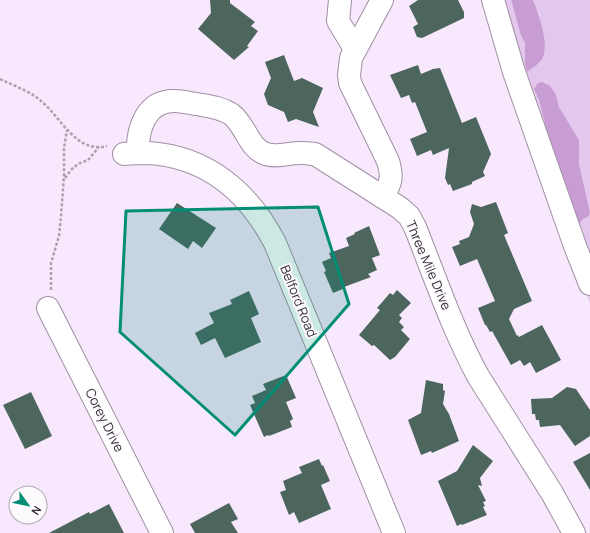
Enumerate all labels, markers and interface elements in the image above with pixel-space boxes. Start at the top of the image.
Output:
street label: Three Mile Drive [402,218,456,313]
street label: Belford Road [276,262,322,340]
street label: Corey Drive [81,385,129,455]
north arrow [8,485,48,525]
text: N [28,503,45,518]

